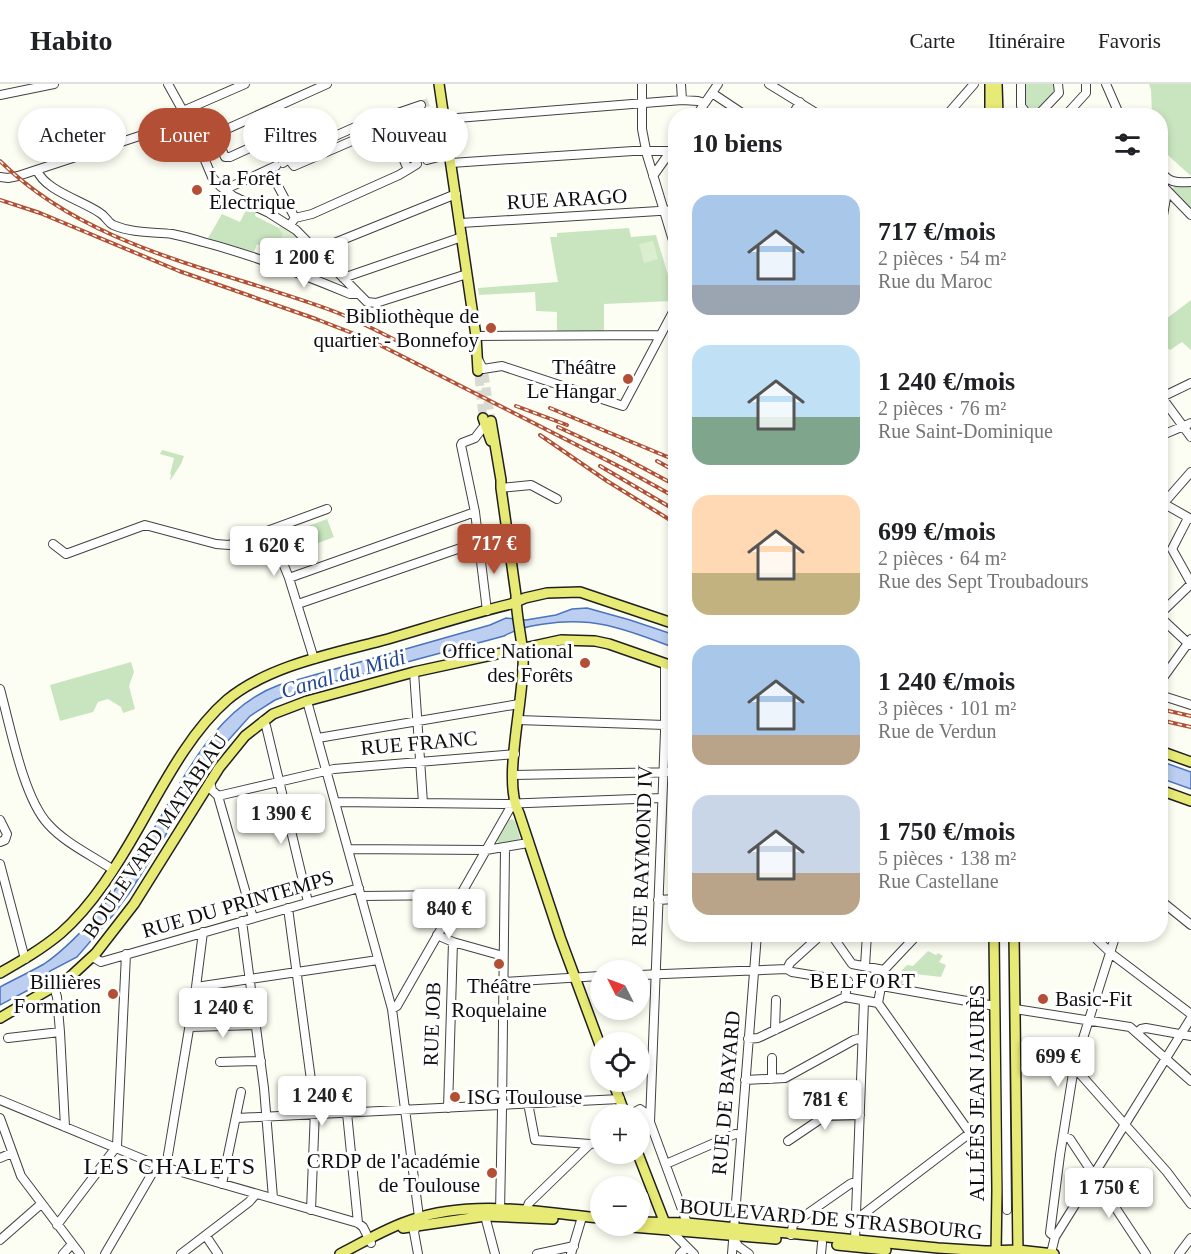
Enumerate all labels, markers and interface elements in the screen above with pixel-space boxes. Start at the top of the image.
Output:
text: Habito [30,25,112,56]
text: Carte [910,29,955,53]
text: Itinéraire [988,29,1065,53]
text: Favoris [1098,29,1161,53]
chip: Acheter [18,108,126,162]
chip: Louer [138,108,231,162]
chip: Filtres [243,108,338,162]
chip: Nouveau [350,108,468,162]
icon: filters [1111,128,1144,161]
text: 10 biens [692,129,782,158]
place label: La Forêt Electrique [209,166,295,214]
marker: La Forêt Electrique [190,183,204,197]
street label: RUE ARAGO [506,184,628,214]
text: 717 €/mois [878,217,996,246]
icon: home [740,219,812,291]
pin: 1 200 € [249,238,359,289]
text: 1 200 € [274,246,334,268]
text: 2 pièces · 54 m² [878,247,1006,269]
text: Rue du Maroc [878,270,992,292]
place label: Bibliothèque de quartier - Bonnefoy [313,304,479,352]
marker: Bibliothèque de quartier - Bonnefoy [484,321,498,335]
place label: Théâtre Le Hangar [527,355,616,403]
text: 1 240 €/mois [878,367,1015,396]
icon: home [740,369,812,441]
marker: Théâtre Le Hangar [621,372,635,386]
text: 2 pièces · 76 m² [878,397,1006,419]
text: Rue Saint-Dominique [878,420,1053,442]
text: 699 €/mois [878,517,996,546]
icon: home [740,519,812,591]
pin: 717 € [452,524,536,575]
pin: 1 620 € [219,526,329,577]
text: 717 € [472,532,517,554]
text: 1 620 € [244,534,304,556]
text: 2 pièces · 64 m² [878,547,1006,569]
text: Rue des Sept Troubadours [878,570,1089,592]
place label: Office National des Forêts [442,639,573,687]
water label: Canal du Midi [278,644,408,703]
marker: Office National des Forêts [578,656,592,670]
text: 1 240 €/mois [878,667,1015,696]
icon: home [740,669,812,741]
text: 3 pièces · 101 m² [878,697,1016,719]
text: Rue de Verdun [878,720,997,742]
street label: RUE FRANC [360,726,478,760]
street label: BOULEVARD MATABIAU [78,729,232,943]
street label: RUE RAYMOND IV [627,765,657,947]
pin: 1 390 € [226,794,336,845]
text: 1 390 € [251,802,311,824]
text: 1 750 €/mois [878,817,1015,846]
icon: home [740,819,812,891]
text: 5 pièces · 138 m² [878,847,1016,869]
street label: RUE DU PRINTEMPS [139,865,337,943]
text: Rue Castellane [878,870,999,892]
pin: 840 € [407,889,491,940]
text: 840 € [427,897,472,919]
marker: Théâtre Roquelaine [492,957,506,971]
north arrow [590,960,650,1020]
map controls [590,960,650,1236]
district label: BELFORT [810,968,916,993]
place label: Billières Formation [14,970,101,1018]
place label: Théâtre Roquelaine [451,974,547,1022]
street label: RUE JOB [419,981,445,1067]
street label: ALLÉES JEAN JAURÈS [965,984,989,1202]
marker: Billières Formation [106,987,120,1001]
place label: Basic-Fit [1055,987,1132,1011]
pin: 1 240 € [168,988,278,1039]
marker: Basic-Fit [1036,992,1050,1006]
text: 1 240 € [193,996,253,1018]
street label: RUE DE BAYARD [707,1010,745,1176]
button: locate [590,1032,650,1092]
pin: 699 € [1016,1037,1100,1088]
text: 699 € [1036,1045,1081,1067]
pin: 1 240 € [267,1076,377,1127]
pin: 781 € [783,1080,867,1131]
text: 1 240 € [292,1084,352,1106]
place label: ISG Toulouse [467,1085,582,1109]
text: 781 € [803,1088,848,1110]
marker: ISG Toulouse [448,1090,462,1104]
button: + [590,1104,650,1164]
place label: CRDP de l'académie de Toulouse [307,1149,480,1197]
district label: LES CHALETS [83,1153,257,1179]
marker: CRDP de l'académie de Toulouse [485,1166,499,1180]
pin: 1 750 € [1054,1168,1164,1219]
button: − [590,1176,650,1236]
text: 1 750 € [1079,1176,1139,1198]
street label: BOULEVARD DE STRASBOURG [678,1194,984,1244]

